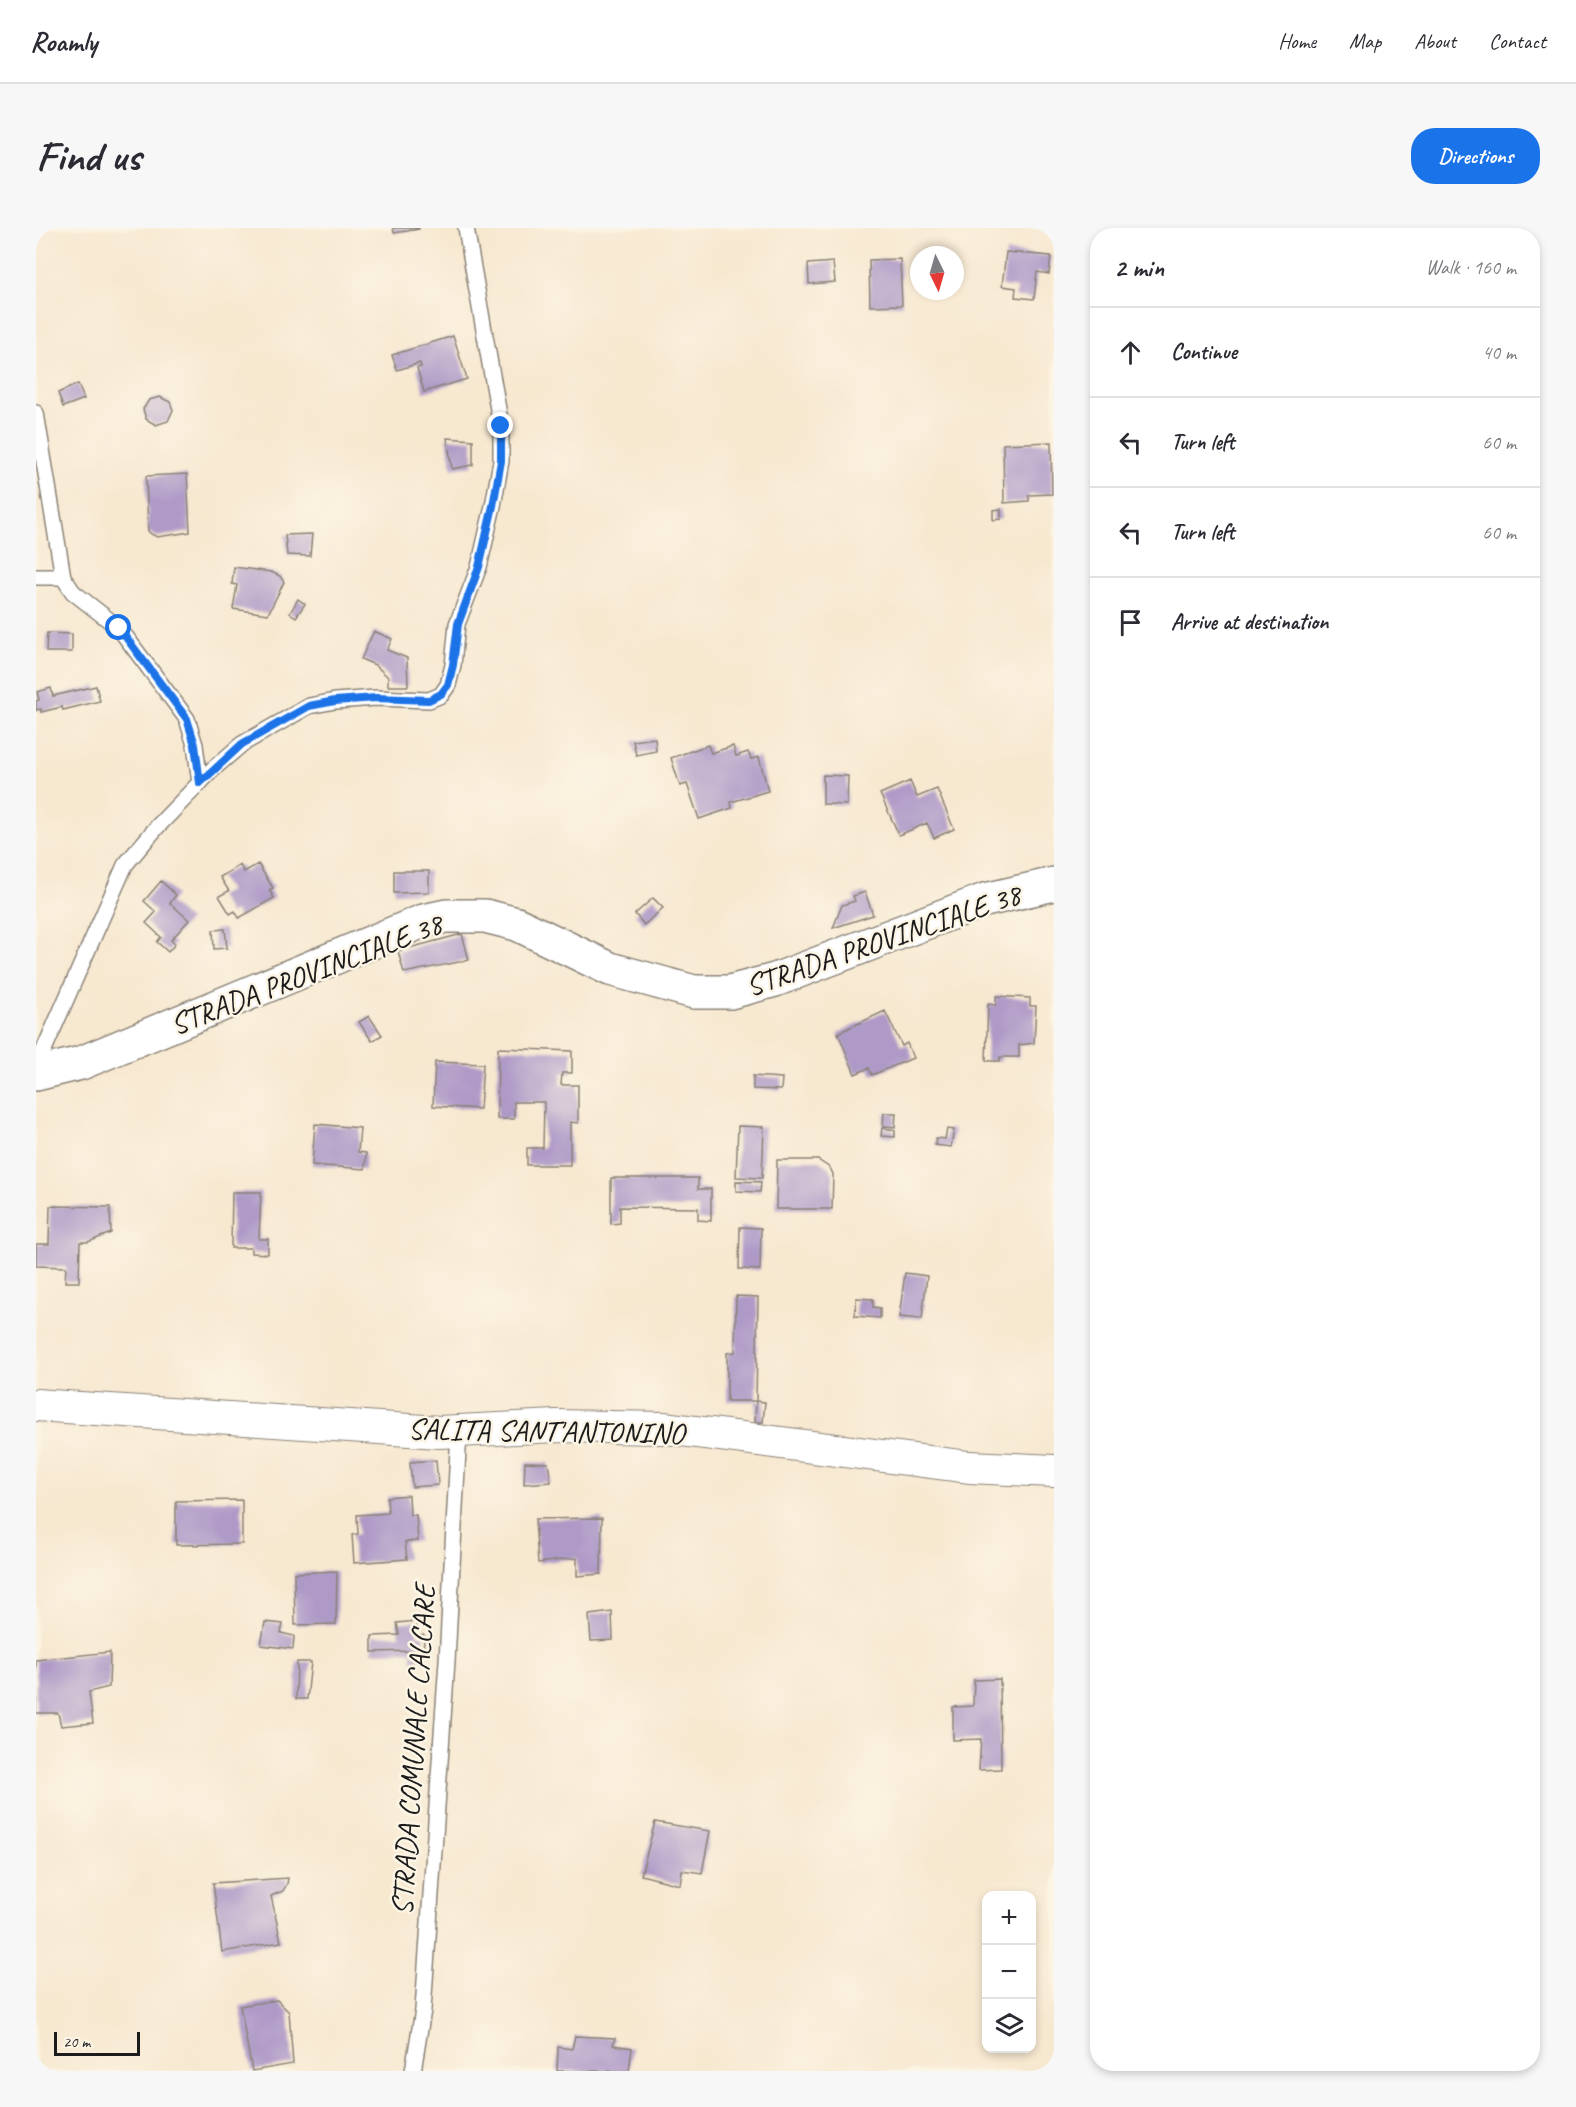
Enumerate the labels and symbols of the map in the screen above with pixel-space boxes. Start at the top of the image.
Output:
north arrow [910,246,964,300]
route end [487,412,513,438]
route start [105,614,131,640]
street label: STRADA PROVINCIALE 38 [741,874,1028,1005]
street label: STRADA PROVINCIALE 38 [165,904,450,1043]
street label: SALITA SANT'ANTONINO [408,1410,687,1452]
street label: STRADA COMUNALE CALCARE [382,1580,444,1917]
scale bar [54,2029,140,2056]

